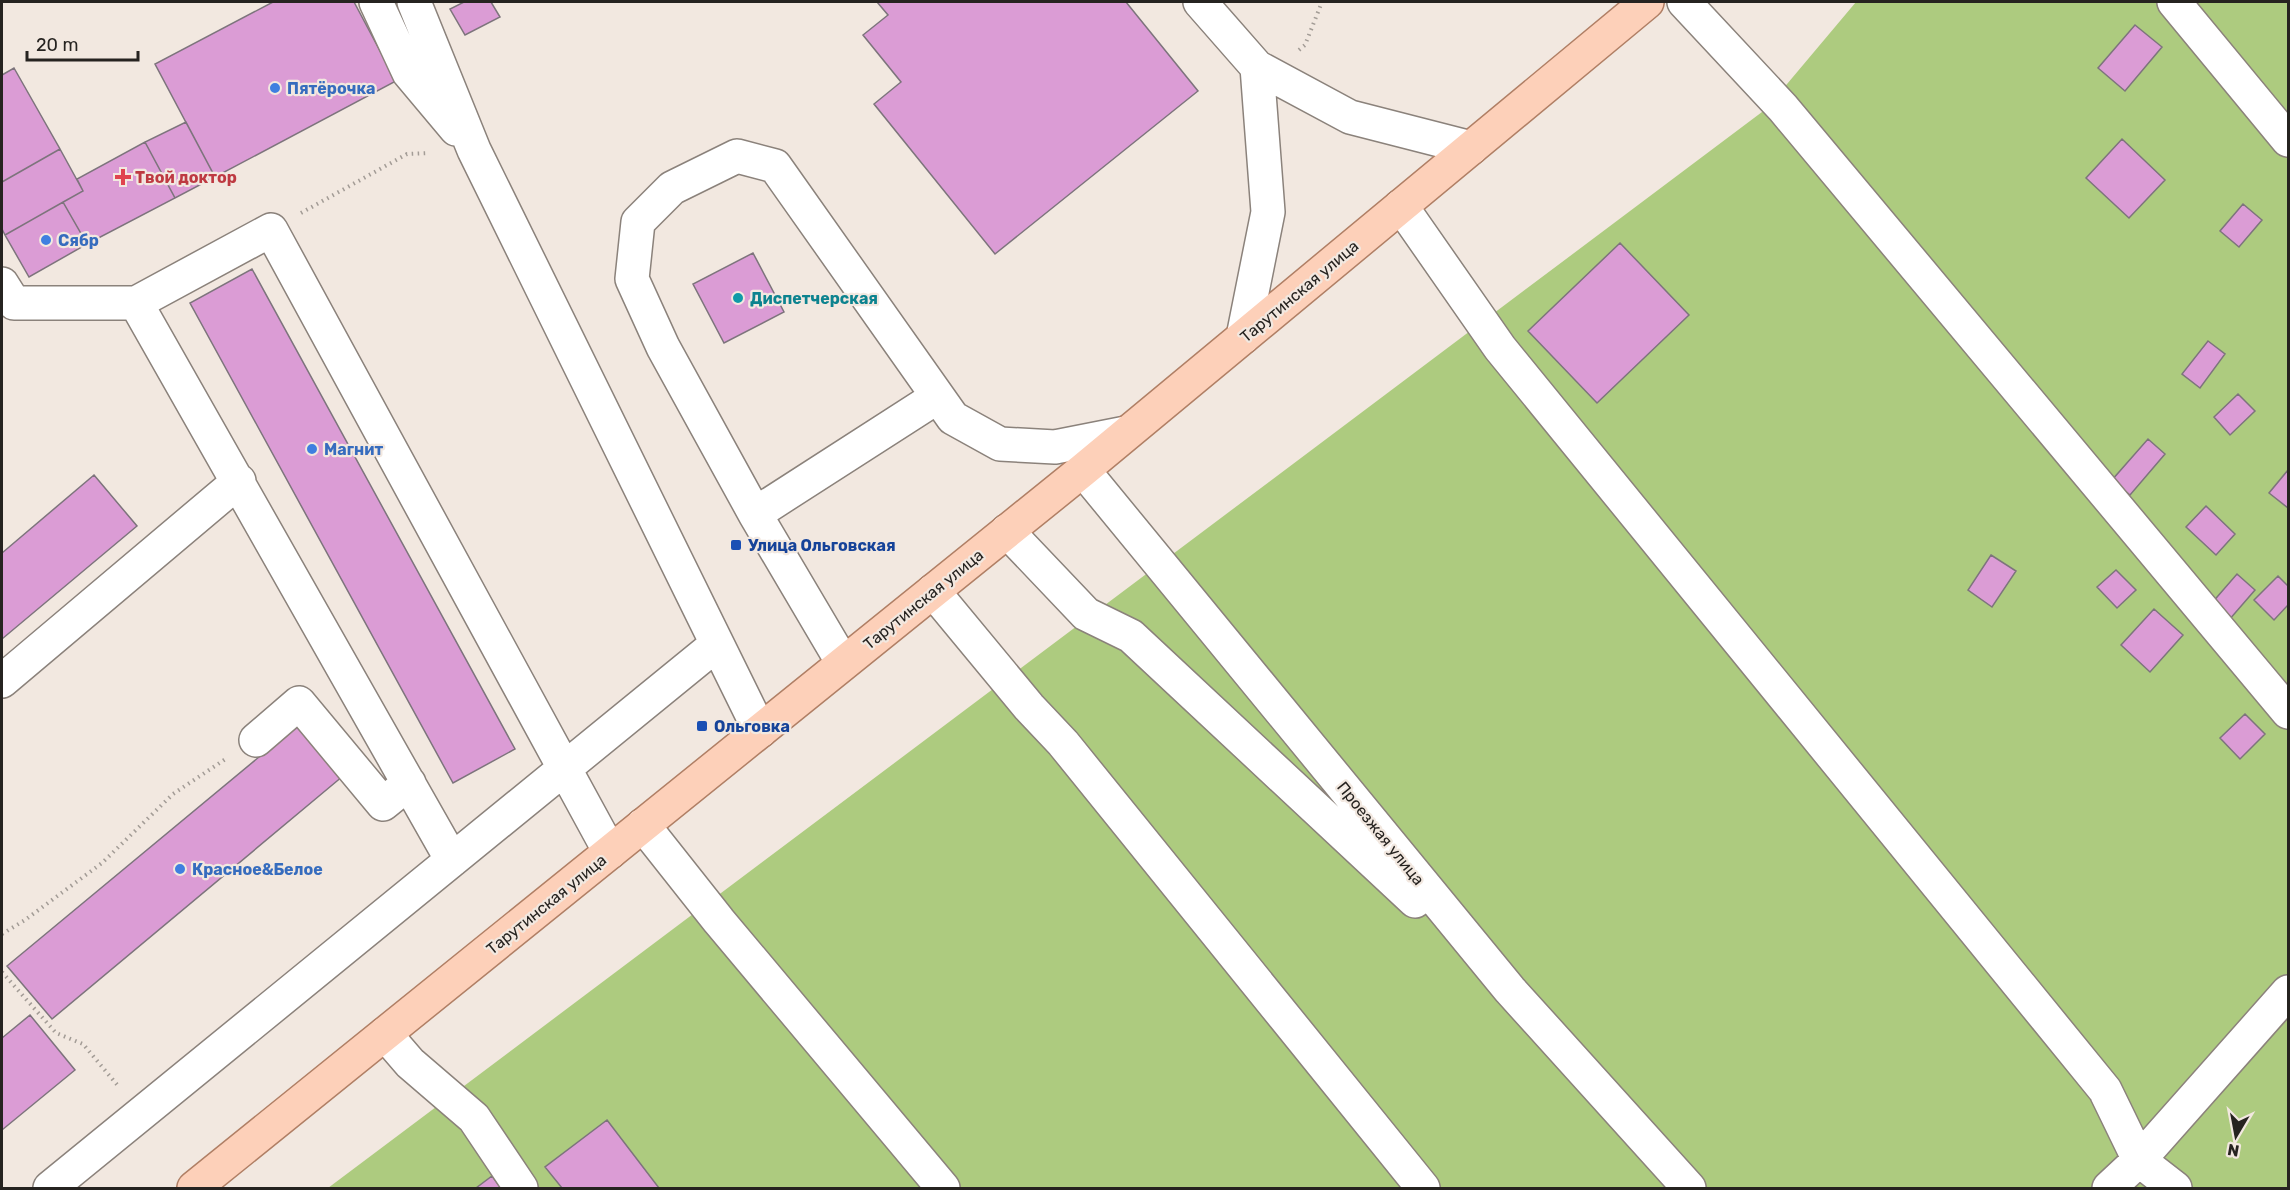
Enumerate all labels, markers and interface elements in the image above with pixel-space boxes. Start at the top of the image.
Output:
scale bar [27,24,138,62]
text: 20 m [36,34,78,56]
place label: Пятёрочка [287,79,376,98]
marker: Пятёрочка [268,81,282,95]
place label: Твой доктор [135,168,237,187]
marker: Твой доктор [116,170,130,184]
place label: Сябр [58,231,99,250]
marker: Сябр [39,233,53,247]
street label: Тарутинская улица [1236,236,1362,346]
place label: Диспетчерская [750,289,878,308]
marker: Диспетчерская [731,291,745,305]
place label: Магнит [324,440,383,459]
marker: Магнит [305,442,319,456]
place label: Улица Ольговская [748,536,896,555]
marker: Улица Ольговская [729,538,743,552]
street label: Тарутинская улица [860,545,987,654]
place label: Ольговка [714,717,790,736]
marker: Ольговка [695,719,709,733]
street label: Проезжая улица [1333,778,1428,889]
street label: Тарутинская улица [483,850,610,959]
place label: Красное&Белое [192,860,323,879]
marker: Красное&Белое [173,862,187,876]
north arrow [2206,1106,2266,1166]
text: N [2226,1140,2241,1161]

